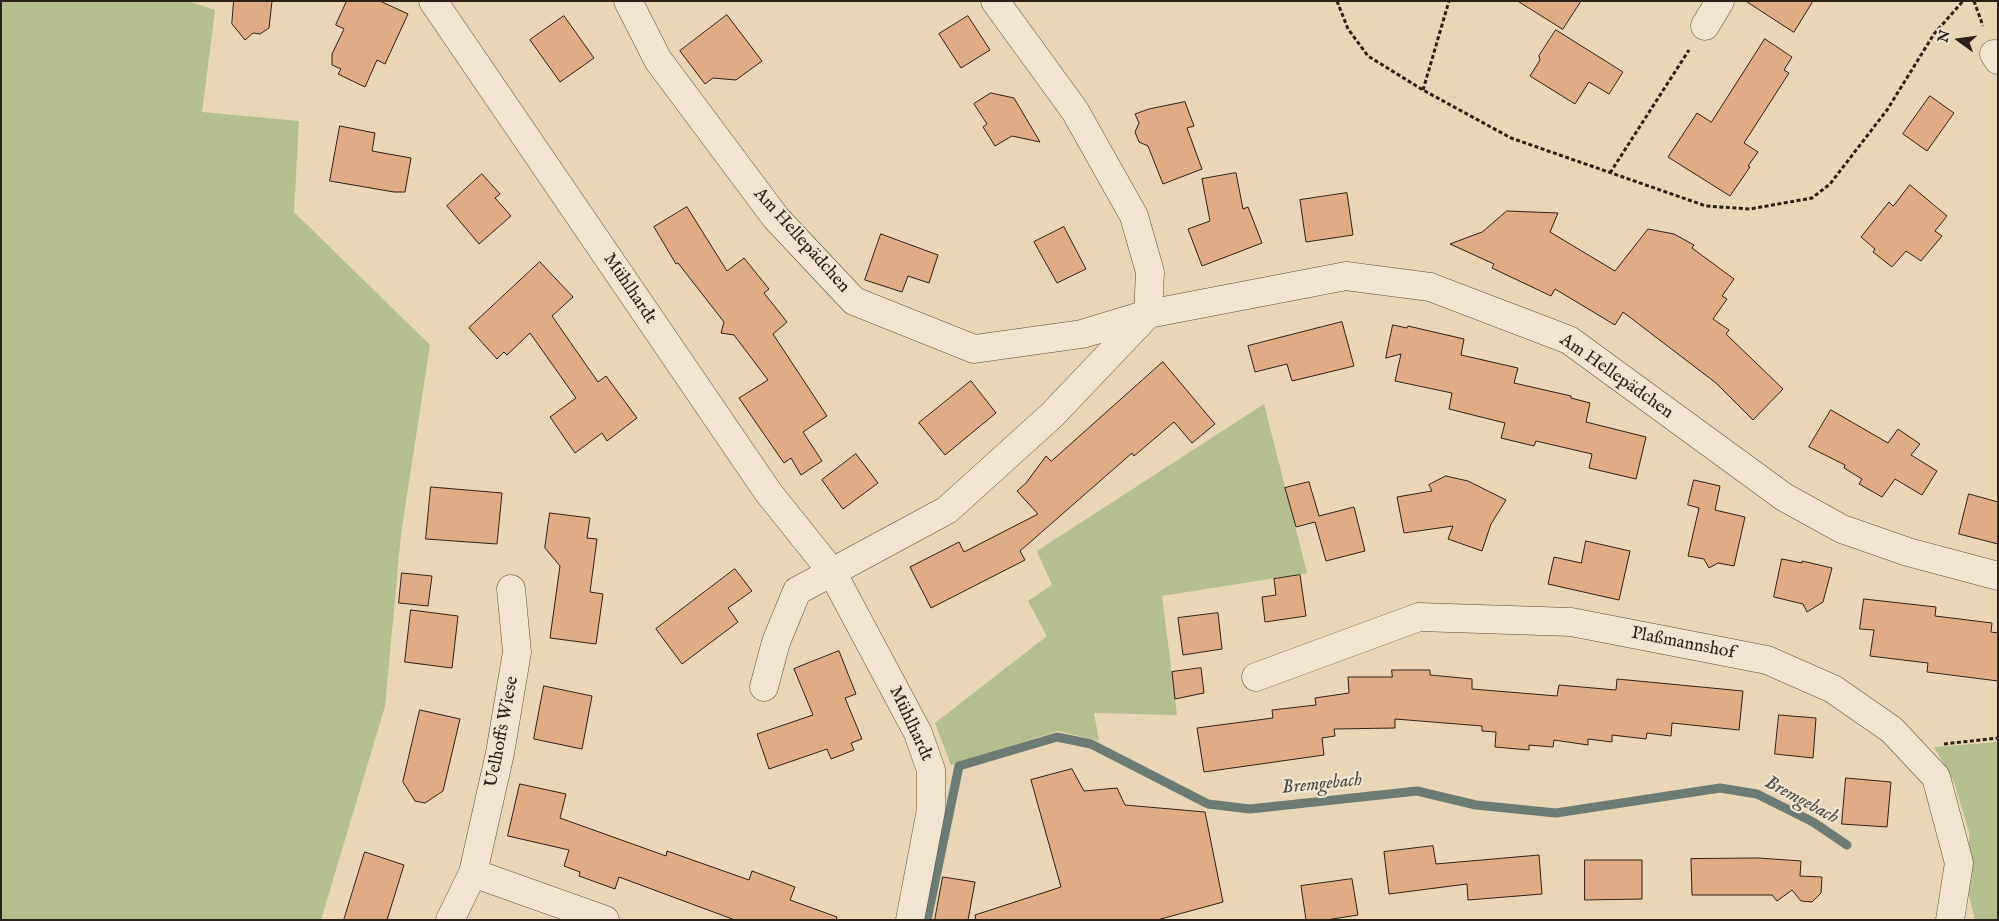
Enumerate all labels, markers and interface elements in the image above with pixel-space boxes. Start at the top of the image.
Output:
north arrow [1934,15,1984,65]
text: N [1934,28,1955,44]
street label: Am Hellepädchen [748,184,854,298]
street label: Mühlhardt [598,250,660,328]
street label: Am Hellepädchen [1555,330,1677,424]
street label: Plaßmannshof [1629,623,1737,665]
street label: Uelhoffs Wiese [482,675,524,789]
street label: Mühlhardt [883,683,937,765]
water label: Bremgebach [1281,769,1363,801]
water label: Bremgebach [1760,772,1842,830]

